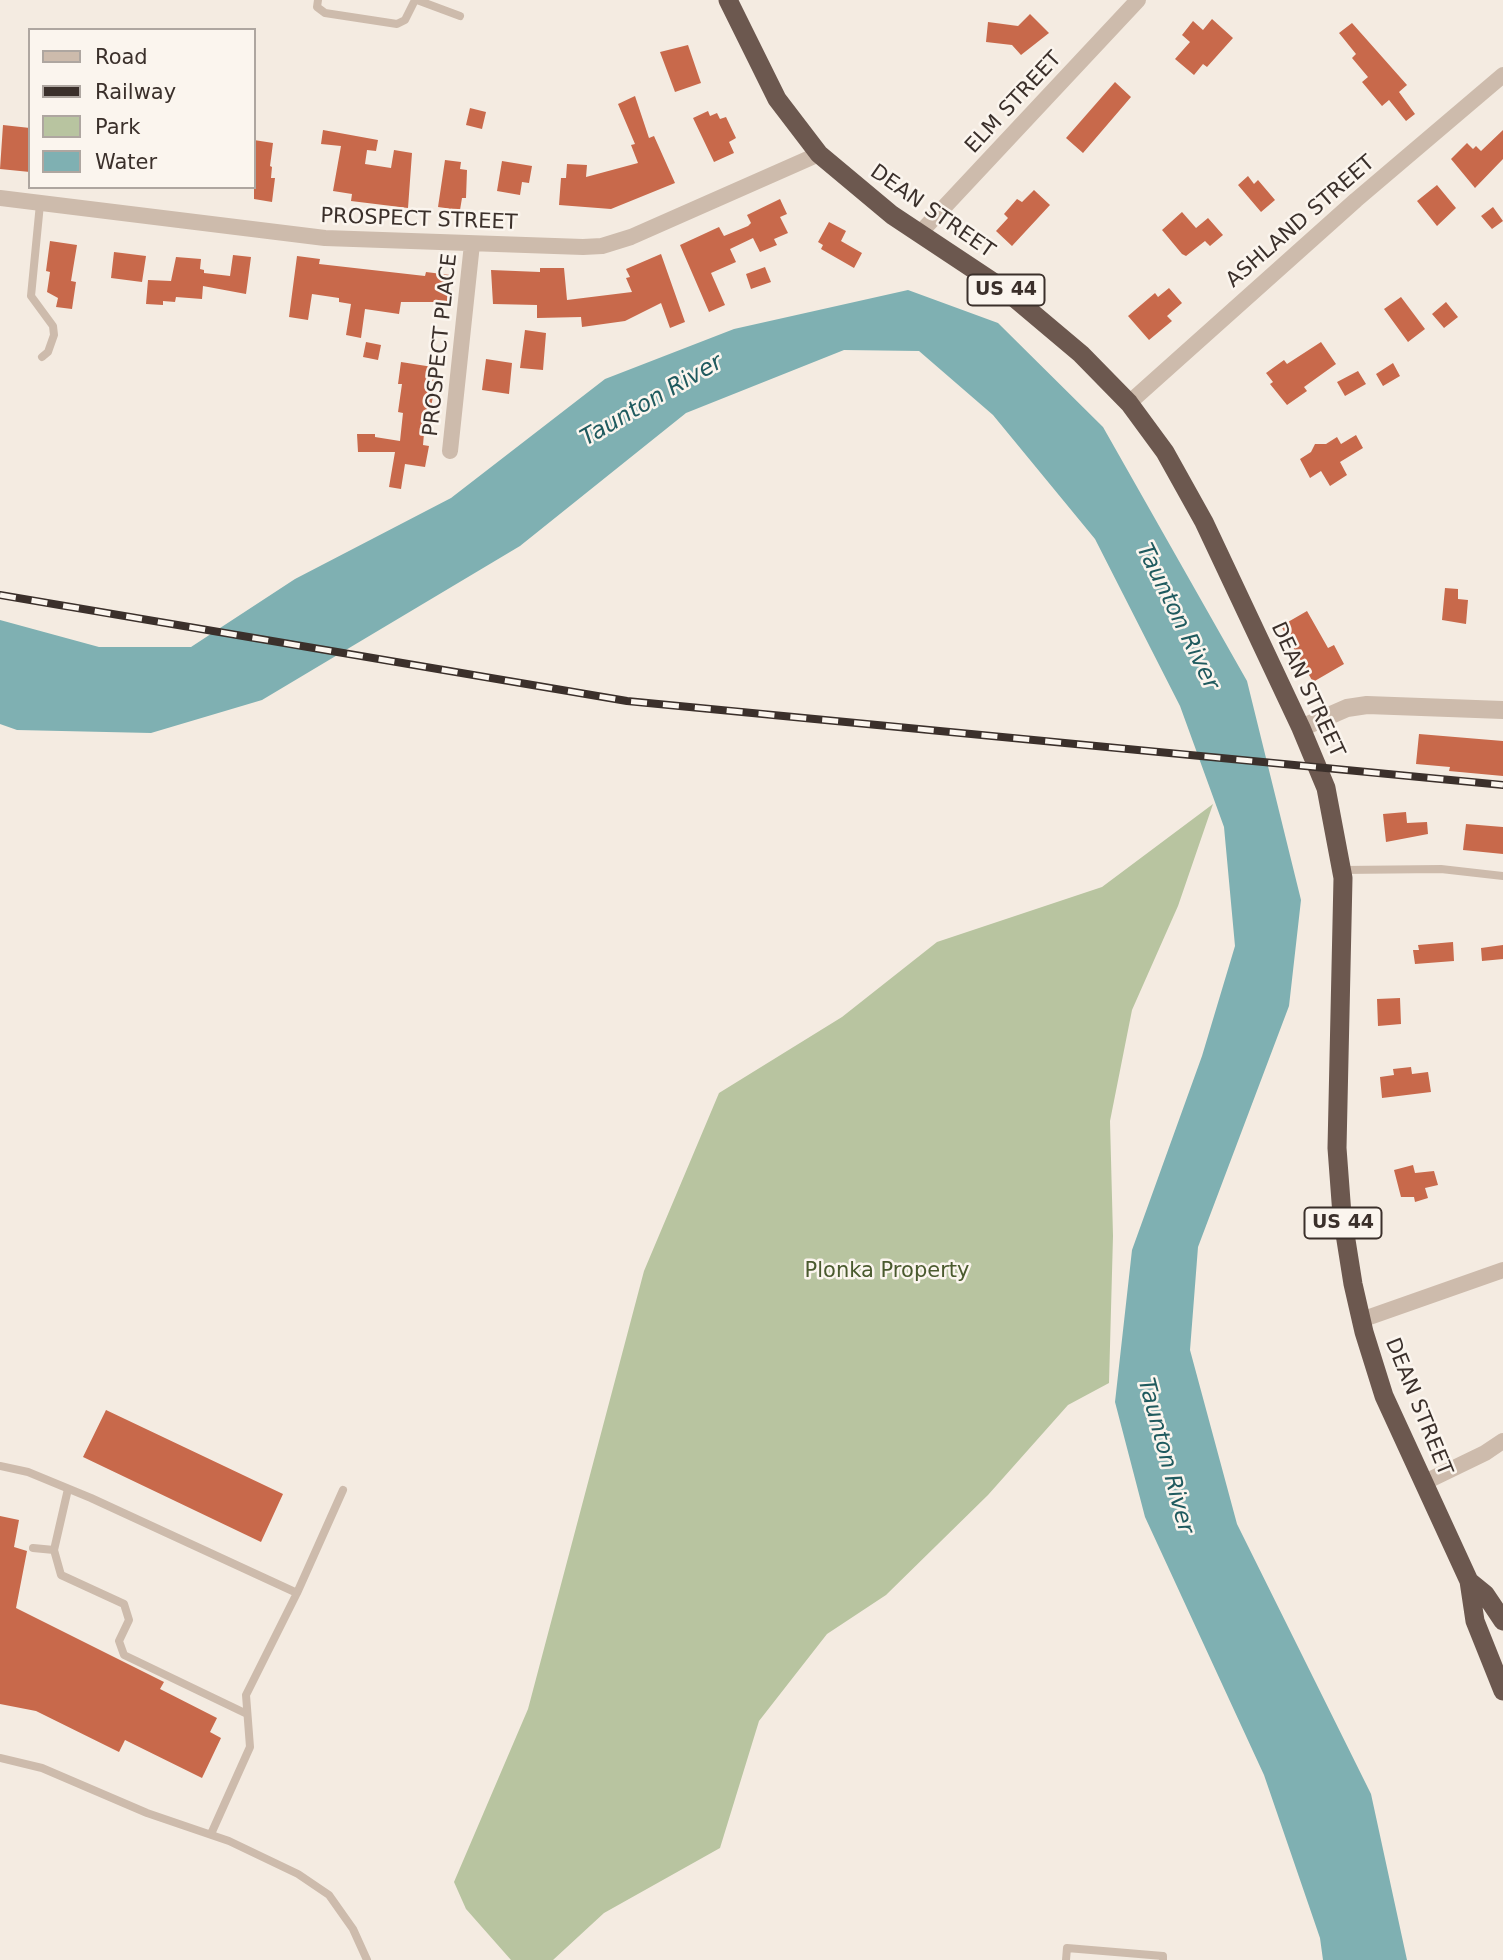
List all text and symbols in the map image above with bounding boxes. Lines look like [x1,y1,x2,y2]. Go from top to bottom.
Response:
legend [28,28,256,189]
text: Road [95,45,148,69]
street label: ELM STREET [960,47,1068,159]
text: Railway [95,80,176,104]
text: Park [95,115,140,139]
text: Water [95,150,157,174]
street label: ASHLAND STREET [1222,151,1380,293]
street label: DEAN STREET [865,160,999,264]
street label: PROSPECT STREET [320,204,518,236]
street label: PROSPECT PLACE [419,252,463,438]
road number: US 44 [968,274,1044,306]
water label: Taunton River [576,349,728,453]
water label: Taunton River [1130,539,1224,695]
street label: DEAN STREET [1265,618,1349,762]
road number: US 44 [1304,1208,1382,1238]
park label: Plonka Property [805,1259,969,1285]
street label: DEAN STREET [1379,1334,1457,1480]
water label: Taunton River [1131,1375,1199,1537]

